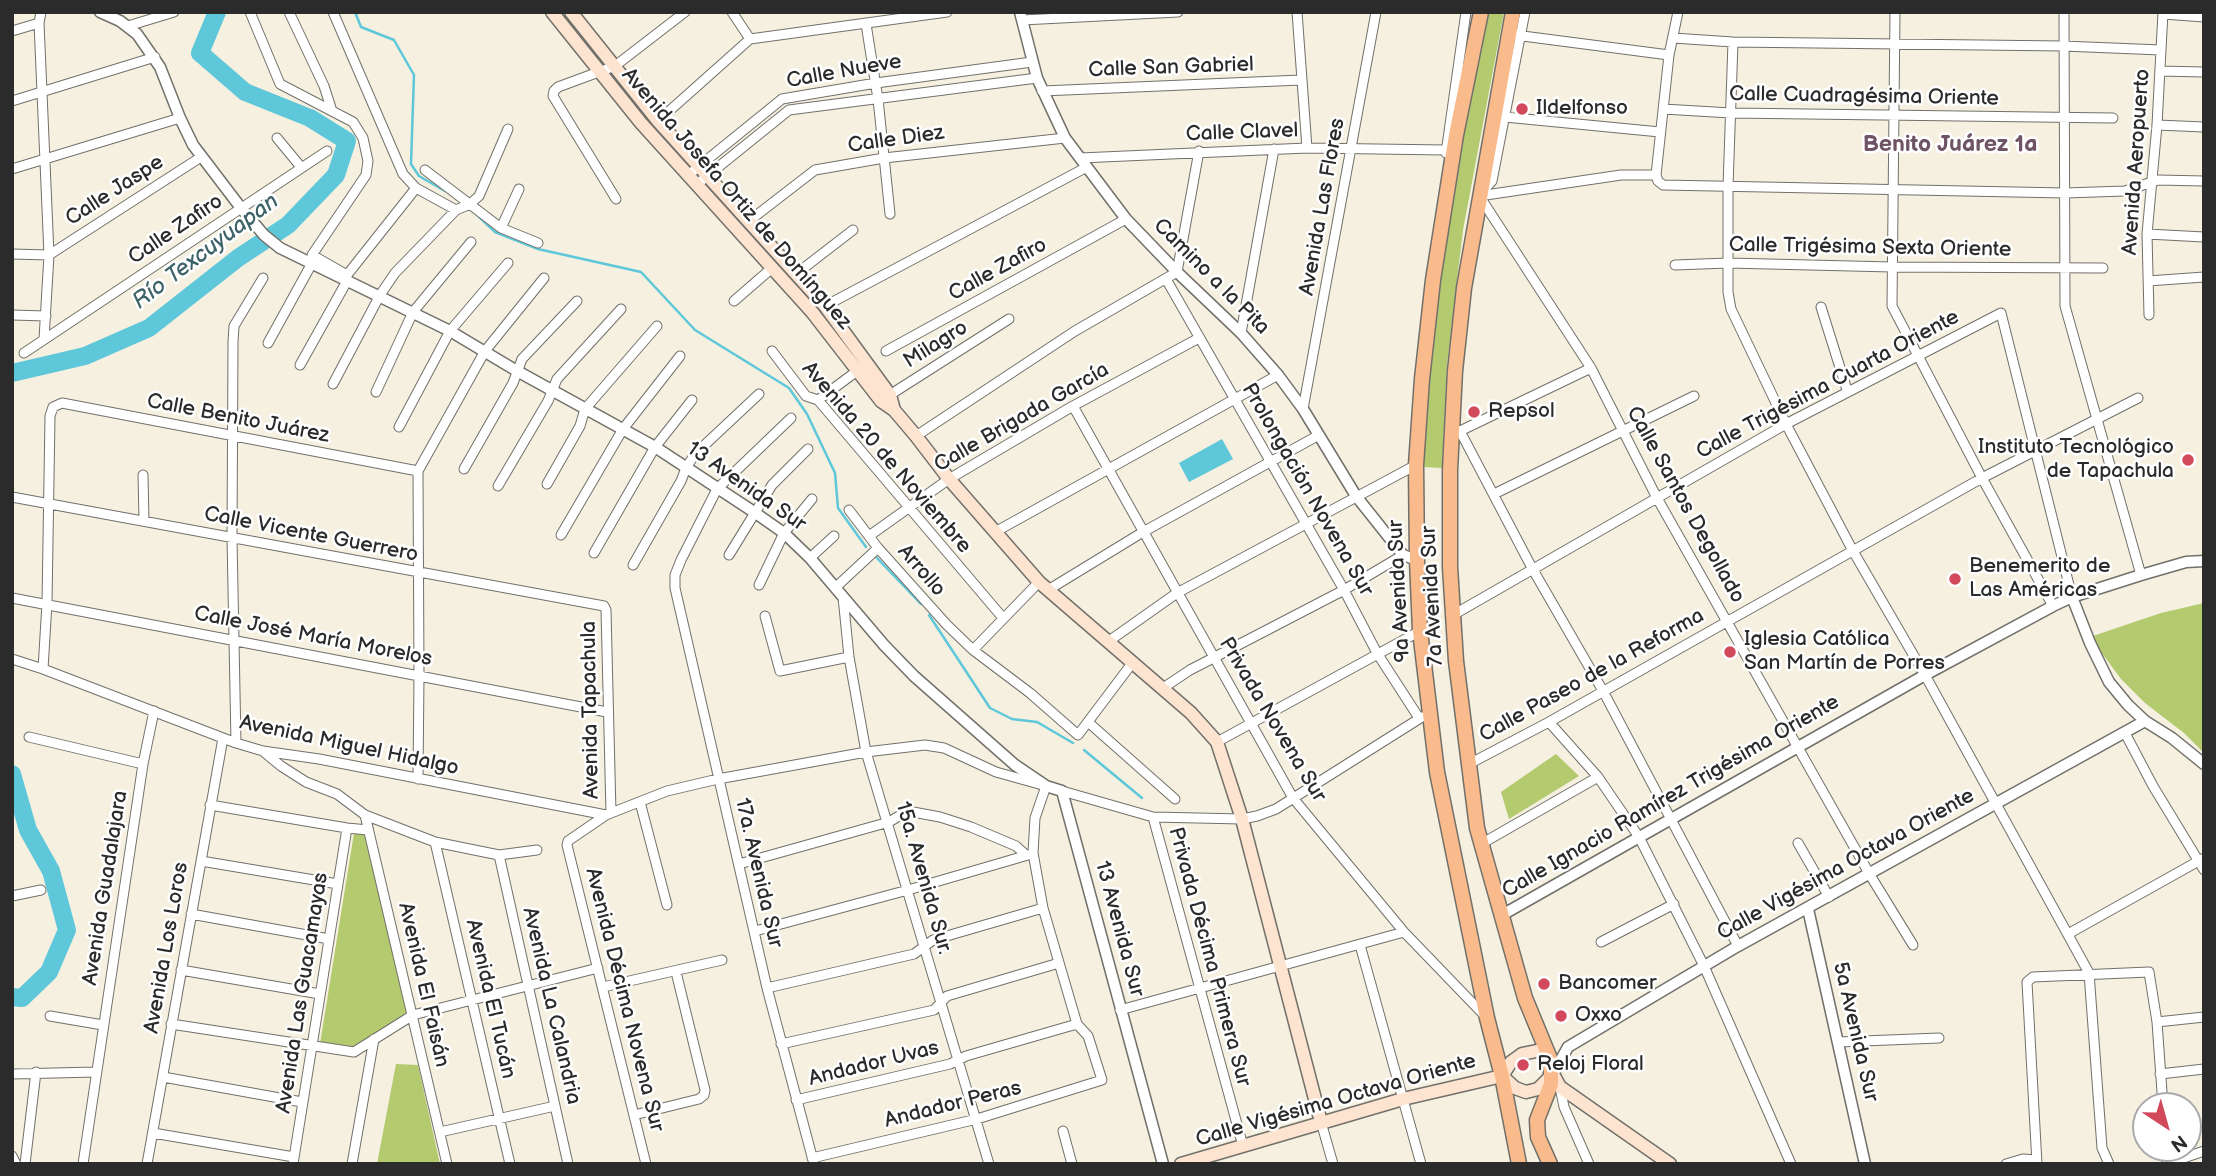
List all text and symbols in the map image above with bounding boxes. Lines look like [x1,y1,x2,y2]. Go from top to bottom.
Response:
street label: Calle Nueve [785,49,903,95]
street label: Calle San Gabriel [1088,53,1254,83]
street label: Avenida Josefa Ortiz de Domínguez [616,63,856,335]
street label: Avenida Aeropuerto [2118,68,2156,256]
street label: Calle Cuadragésima Oriente [1729,82,1999,112]
place label: Ildelfonso [1536,96,1628,122]
marker: Ildelfonso [1514,101,1530,117]
street label: Avenida Las Flores [1295,117,1351,297]
street label: Calle Clavel [1185,118,1299,148]
street label: Calle Diez [846,121,946,159]
district label: Benito Juárez 1a [1863,131,2037,159]
street label: Calle Jaspe [61,150,169,232]
water label: Río Texcuyuapan [127,188,285,316]
street label: Calle Zafiro [124,189,228,271]
street label: Camino a la Pita [1148,214,1274,340]
street label: Calle Zafiro [945,233,1051,307]
street label: Calle Trigésima Sexta Oriente [1729,233,2011,263]
street label: Calle Trigésima Cuarta Oriente [1692,305,1964,465]
street label: Milagro [899,316,973,374]
street label: Avenida 20 de Noviembre [796,357,976,559]
street label: Calle Brigada García [930,358,1114,478]
street label: Prolongación Novena Sur [1236,379,1378,601]
street label: Calle Benito Juárez [145,389,331,449]
place label: Repsol [1488,399,1555,425]
street label: Calle Santos Degollado [1620,402,1750,608]
marker: Repsol [1466,404,1482,420]
place label: Instituto Tecnológico de Tapachula [1978,435,2174,485]
street label: 13 Avenida Sur [682,437,810,537]
marker: Instituto Tecnológico de Tapachula [2180,452,2196,468]
street label: Calle Vicente Guerrero [202,502,420,568]
street label: 9a Avenida Sur [1384,519,1416,663]
street label: 7a Avenida Sur [1417,525,1449,667]
street label: Arrollo [892,540,950,602]
place label: Benemerito de Las Américas [1969,554,2110,604]
marker: Benemerito de Las Américas [1947,571,1963,587]
street label: Calle José María Morelos [192,602,434,672]
street label: Calle Paseo de la Reforma [1475,604,1709,748]
street label: Avenida Tapachula [577,621,605,799]
place label: Iglesia Católica San Martín de Porres [1744,627,1945,677]
street label: Privada Novena Sur [1213,633,1331,807]
marker: Iglesia Católica San Martín de Porres [1722,644,1738,660]
street label: Calle Ignacio Ramírez Trigésima Oriente [1498,690,1844,904]
street label: Avenida Miguel Hidalgo [237,710,461,782]
street label: Calle Vigésima Octava Oriente [1713,784,1979,946]
street label: Avenida Guadalajara [78,789,134,987]
street label: 17a. Avenida Sur [729,796,787,950]
street label: 15a. Avenida Sur. [889,799,957,957]
street label: Privada Décima Primera Sur [1162,825,1256,1089]
street label: 13 Avenida Sur [1089,858,1149,1000]
street label: Avenida Los Loros [140,861,194,1035]
street label: Avenida Décima Novena Sur [579,866,669,1134]
street label: Avenida Las Guacamayas [272,871,334,1115]
street label: Avenida El Faisán [392,900,454,1070]
street label: Avenida La Calandria [516,905,586,1107]
street label: Avenida El Tucán [459,917,521,1081]
street label: 5a Avenida Sur [1827,960,1883,1104]
place label: Bancomer [1558,971,1657,997]
marker: Bancomer [1536,976,1552,992]
place label: Oxxo [1575,1003,1622,1029]
marker: Oxxo [1553,1008,1569,1024]
street label: Andador Uvas [806,1036,942,1092]
street label: Calle Vigésima Octava Oriente [1193,1049,1479,1153]
place label: Reloj Floral [1537,1052,1644,1078]
marker: Reloj Floral [1515,1057,1531,1073]
street label: Andador Peras [882,1076,1024,1134]
north arrow [2132,1092,2202,1162]
text: N [2166,1129,2191,1156]

